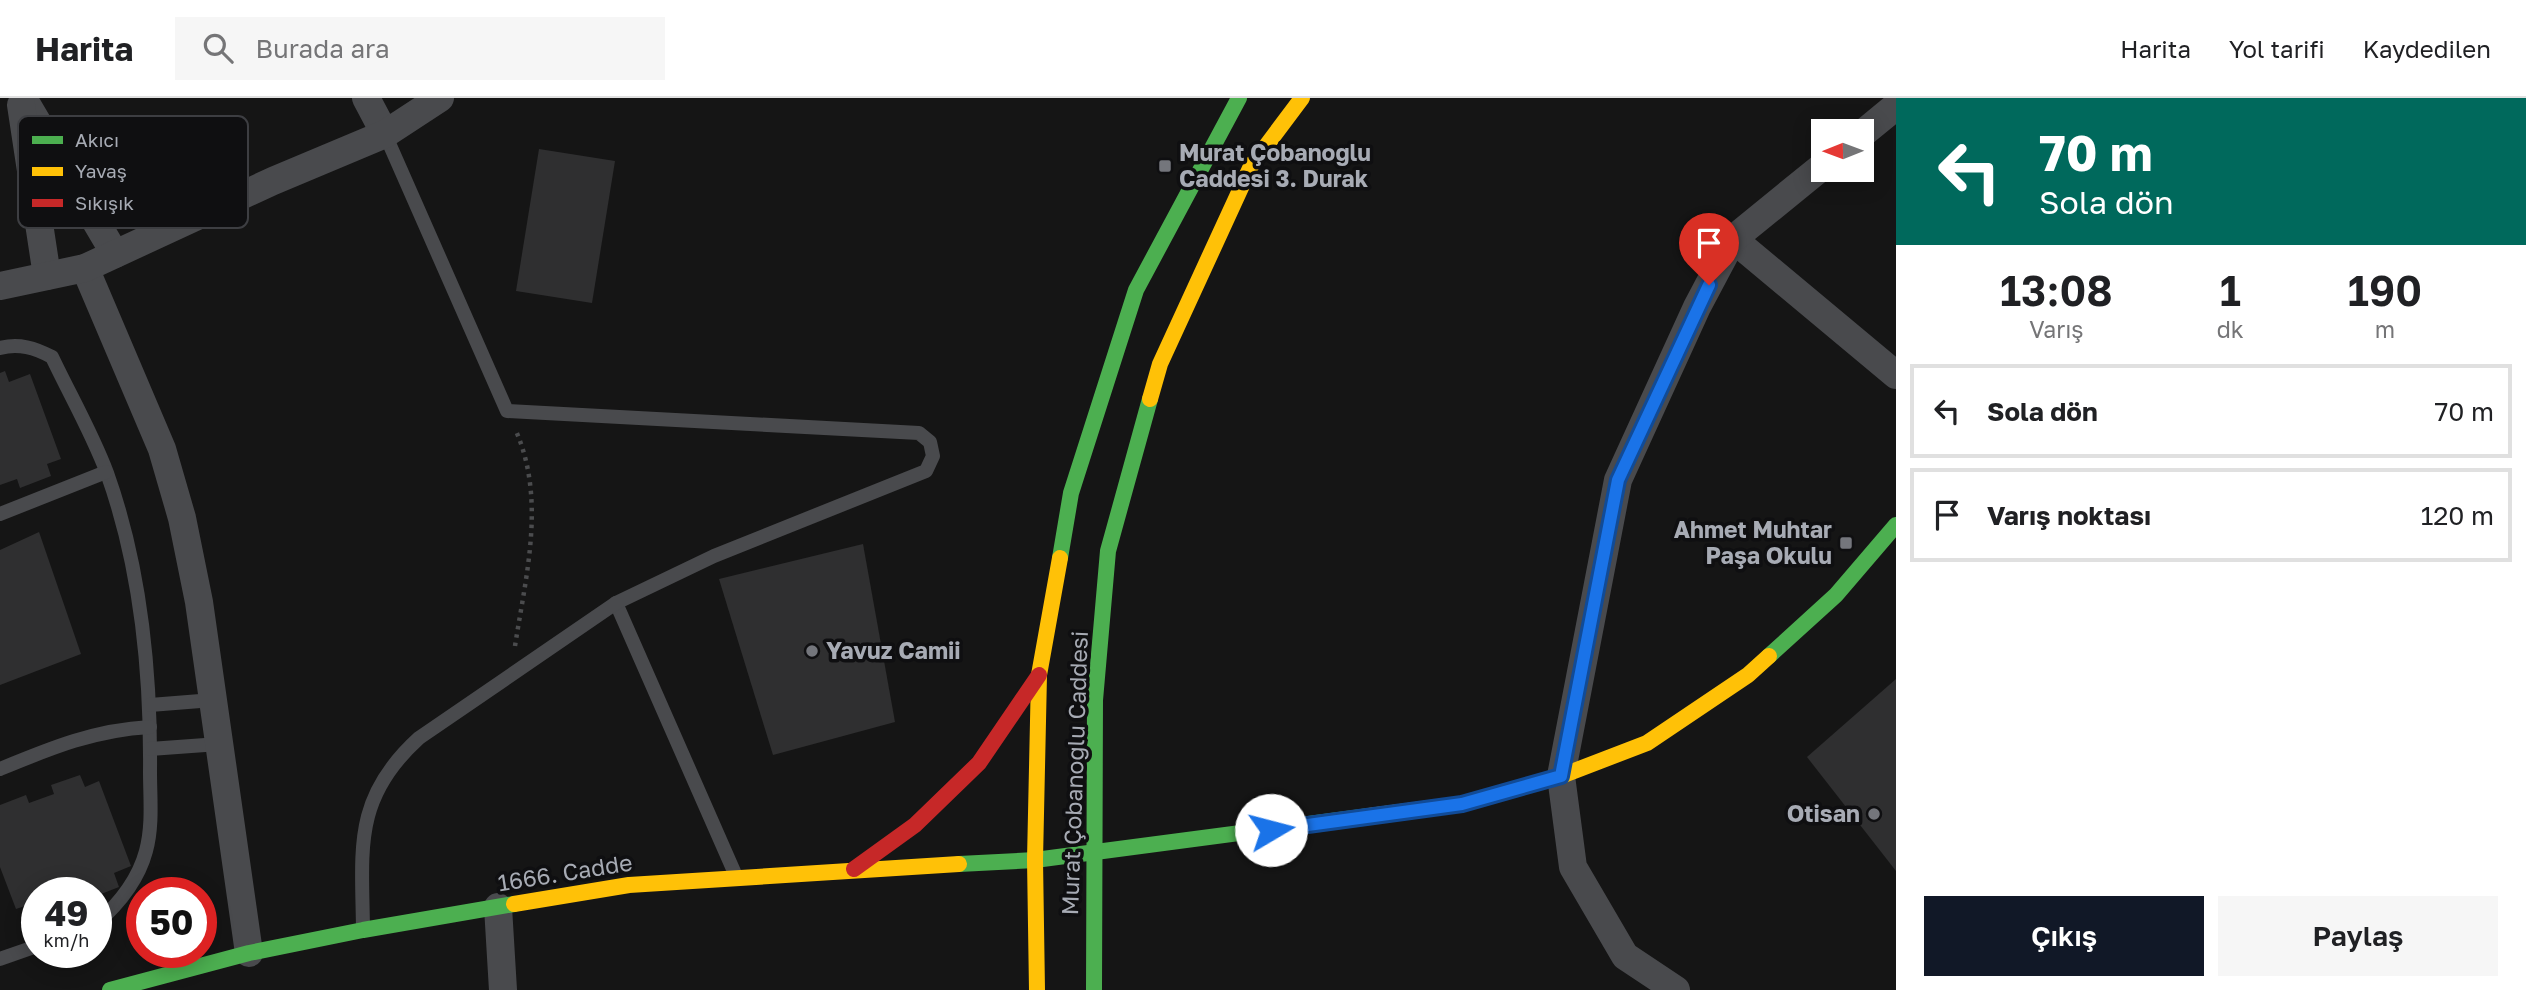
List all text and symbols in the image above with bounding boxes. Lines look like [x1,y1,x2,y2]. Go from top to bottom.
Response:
search box [175,17,665,80]
text: Harita [35,29,133,68]
icon: search [199,29,237,67]
text: Burada ara [255,33,390,64]
text: Harita [2120,34,2191,63]
text: Yol tarifi [2229,34,2325,63]
text: Kaydedilen [2363,34,2491,63]
legend [18,116,248,228]
north arrow [1811,119,1874,182]
map controls [1811,119,1874,182]
text: 70 m [2039,123,2153,182]
icon: left [1924,126,2015,217]
text: Akıcı [75,128,119,151]
place label: Murat Çobanoğlu Caddesi 3. Durak [1179,138,1371,192]
marker: Murat Çobanoğlu Caddesi 3. Durak [1157,158,1173,174]
text: Yavaş [75,159,127,182]
text: Sola dön [2039,183,2174,221]
text: Sıkışık [75,191,134,214]
pin [1679,213,1739,285]
icon: arrive [1690,224,1728,262]
text: 13:08 [2000,265,2113,315]
text: 1 [2220,265,2241,315]
text: 190 [2348,265,2422,315]
text: Varış [2029,315,2084,343]
text: dk [2217,315,2244,343]
text: m [2375,315,2395,343]
icon: left [1928,392,1966,430]
text: Sola dön [1987,396,2098,427]
text: 70 m [2435,396,2494,427]
icon: arrive [1928,496,1966,534]
text: Varış noktası [1987,500,2151,531]
text: 120 m [2421,500,2494,531]
place label: Ahmet Muhtar Paşa Okulu [1674,515,1832,569]
marker: Ahmet Muhtar Paşa Okulu [1838,535,1854,551]
street label: Murat Çobanoğlu Caddesi [1055,630,1093,916]
place label: Yavuz Camii [826,636,961,664]
marker: Yavuz Camii [804,643,820,659]
position arrow [1234,793,1308,867]
place label: Otisan [1787,799,1860,827]
marker: Otisan [1866,806,1882,822]
street label: 1666. Cadde [496,848,634,896]
speed limit sign: 50 [126,877,217,968]
text: 49 [44,892,89,934]
button: Çıkış [1924,896,2204,976]
button: Paylaş [2218,896,2498,976]
text: km/h [44,929,89,951]

